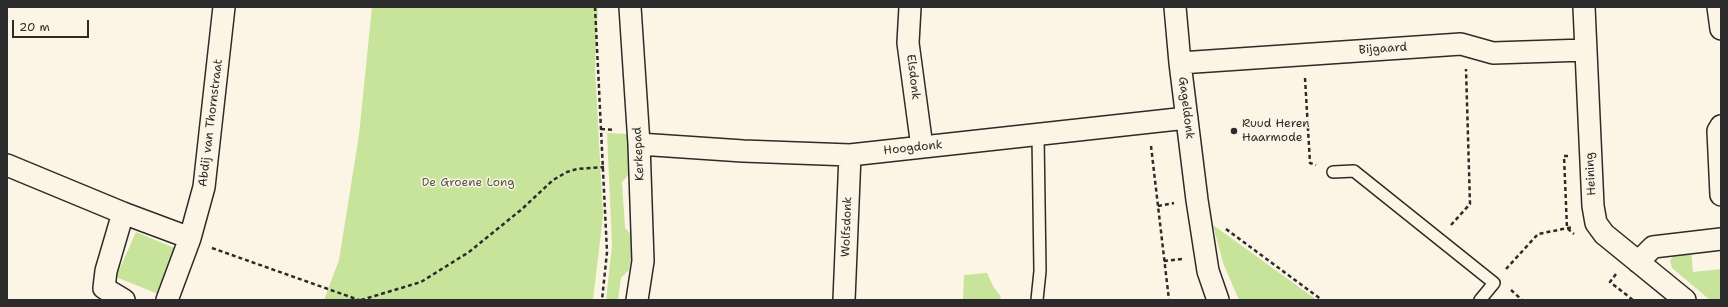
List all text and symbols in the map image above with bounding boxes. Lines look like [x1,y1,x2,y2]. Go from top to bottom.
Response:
scale bar [14,12,91,38]
text: 20 m [19,19,50,35]
street label: Bijgaard [1358,40,1408,58]
street label: Elsdonk [903,53,923,101]
street label: Abdij van Thornstraat [196,58,226,188]
street label: Gageldonk [1175,76,1197,140]
place label: Ruud Heren Haarmode [1242,117,1310,145]
marker: Ruud Heren Haarmode [1229,126,1239,136]
street label: Kerkepad [630,127,648,181]
street label: Hoogdonk [883,138,943,158]
street label: Heining [1583,152,1599,196]
park label: De Groene Long [421,176,515,190]
street label: Wolfsdonk [839,197,855,257]

